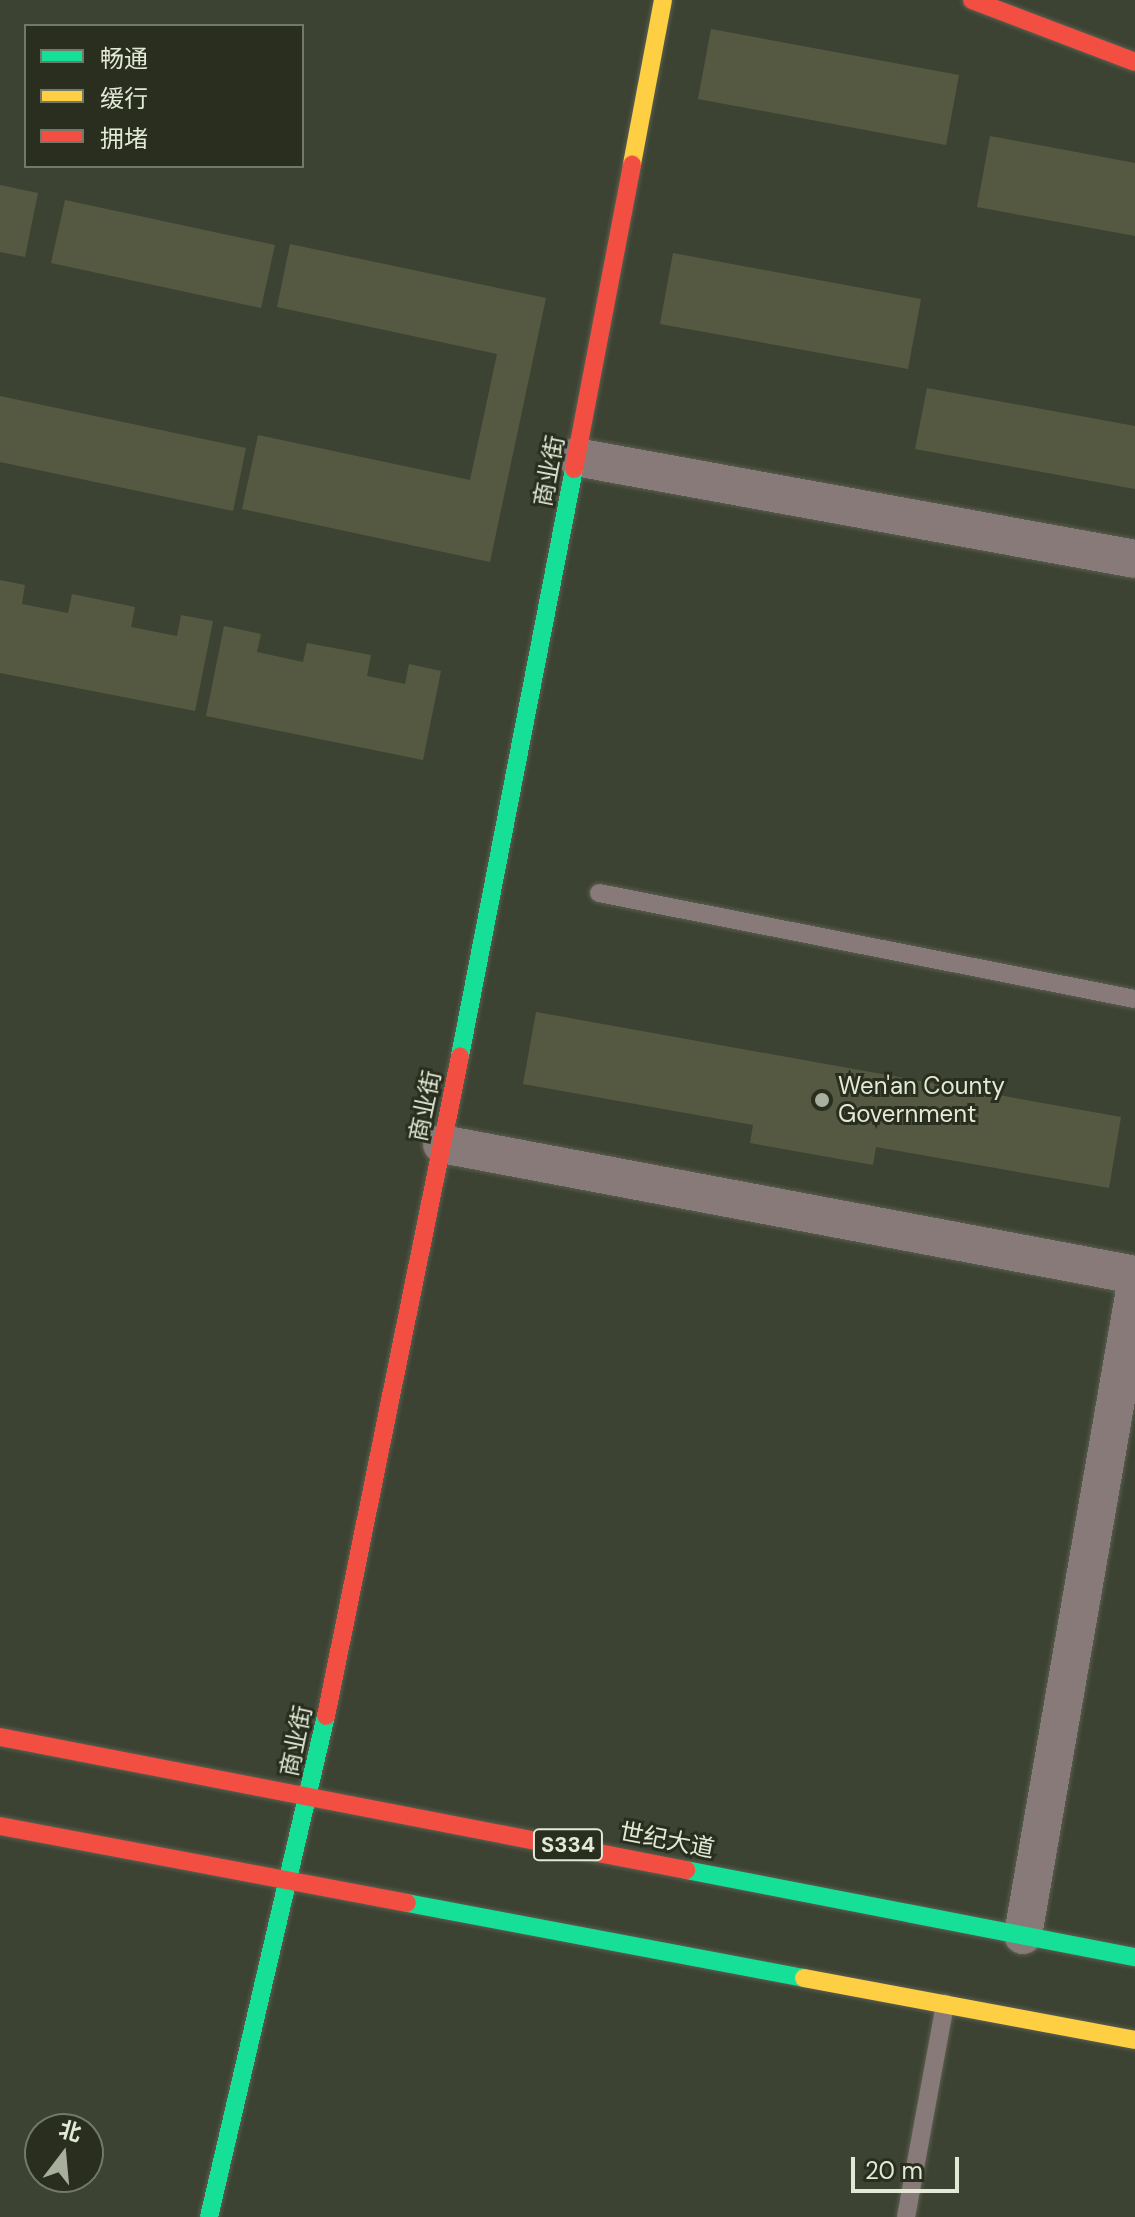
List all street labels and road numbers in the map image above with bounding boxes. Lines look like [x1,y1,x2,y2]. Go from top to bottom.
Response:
street label: 商业街 [528,433,570,509]
street label: 商业街 [403,1068,447,1144]
street label: 商业街 [274,1703,318,1779]
street label: 世纪大道 [617,1817,717,1863]
road number: S334 [532,1827,604,1863]

